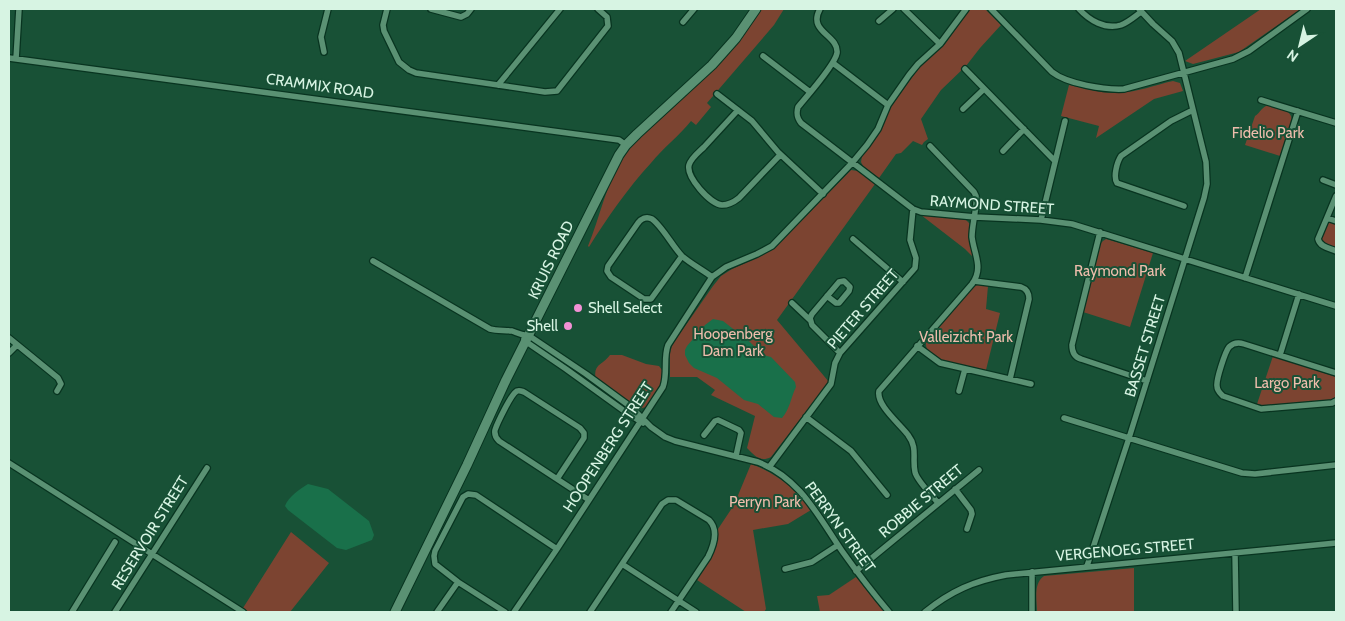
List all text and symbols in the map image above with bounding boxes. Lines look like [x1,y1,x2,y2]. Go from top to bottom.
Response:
north arrow [1275,20,1325,70]
text: N [1283,45,1302,66]
street label: CRAMMIX ROAD [265,70,375,102]
park label: Fidelio Park [1232,124,1304,142]
street label: RAYMOND STREET [929,192,1055,218]
street label: KRUIS ROAD [524,218,578,302]
park label: Raymond Park [1074,262,1166,280]
street label: PIETER STREET [823,265,903,353]
street label: BASSET STREET [1121,293,1169,399]
place label: Shell Select [588,299,662,317]
marker: Shell Select [572,302,584,314]
place label: Shell [526,317,558,335]
marker: Shell [562,320,574,332]
park label: Hoopenberg Dam Park [693,325,773,360]
park label: Valleizicht Park [919,328,1013,346]
park label: Largo Park [1254,374,1320,392]
street label: HOOPENBERG STREET [559,379,657,515]
street label: ROBBIE STREET [875,461,967,541]
street label: RESERVOIR STREET [108,473,192,593]
street label: PERRYN STREET [801,478,879,576]
park label: Perryn Park [729,493,801,511]
street label: VERGENOEG STREET [1055,535,1195,565]

